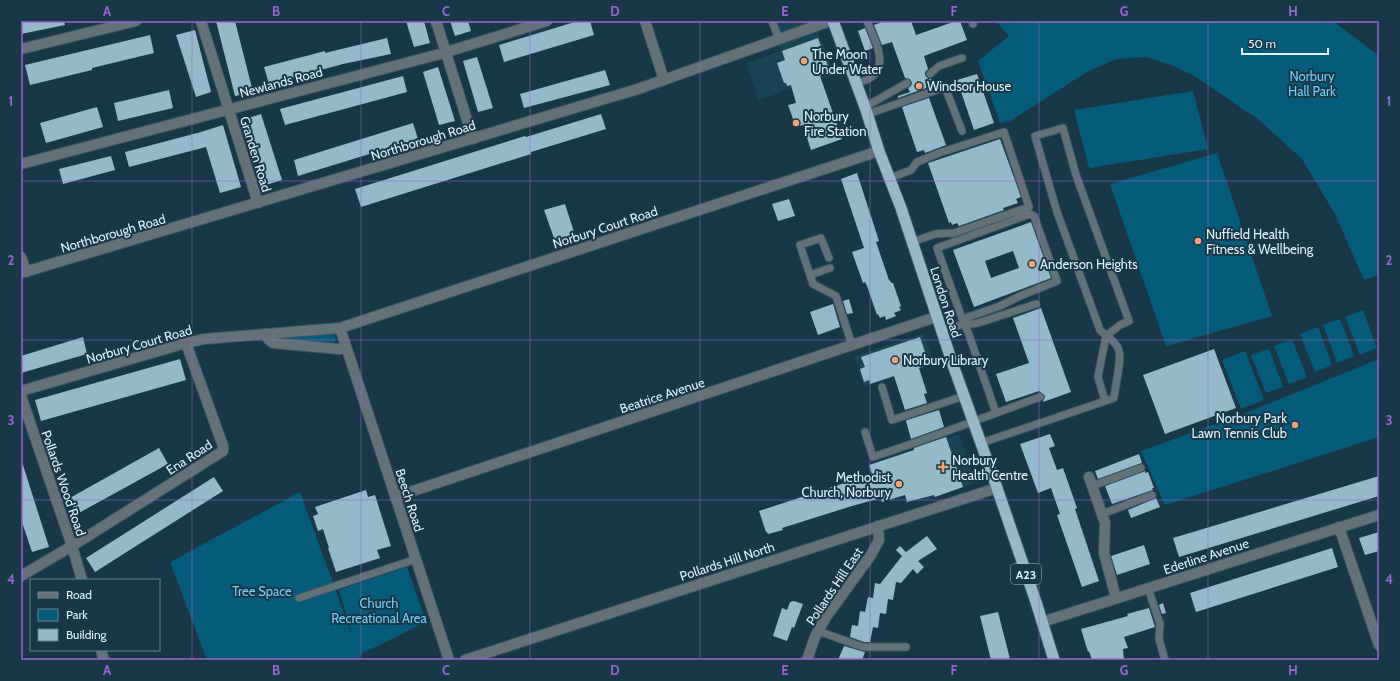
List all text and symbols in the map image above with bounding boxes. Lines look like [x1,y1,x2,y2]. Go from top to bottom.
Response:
text: A [103,3,112,19]
text: B [272,3,280,19]
text: C [442,3,450,19]
text: D [610,3,620,19]
text: E [781,3,789,19]
text: F [951,3,958,19]
text: G [1120,3,1129,19]
text: H [1288,3,1298,19]
scale bar [1242,30,1328,56]
text: 50 m [1248,36,1276,51]
place label: The Moon Under Water [812,46,883,77]
marker: The Moon Under Water [799,56,809,66]
street label: Newlands Road [238,63,324,101]
park label: Norbury Hall Park [1288,68,1336,99]
place label: Windsor House [927,78,1011,94]
marker: Windsor House [914,81,924,91]
text: 1 [9,93,13,109]
text: 1 [1387,93,1391,109]
place label: Norbury Fire Station [804,108,866,139]
street label: Granden Road [237,114,275,194]
street label: Northborough Road [369,116,477,164]
marker: Norbury Fire Station [791,118,801,128]
street label: Norbury Court Road [551,203,659,251]
street label: Northborough Road [59,210,167,256]
place label: Nuffield Health Fitness & Wellbeing [1206,226,1314,257]
marker: Nuffield Health Fitness & Wellbeing [1193,236,1203,246]
text: 2 [8,252,15,268]
text: 2 [1386,252,1393,268]
place label: Anderson Heights [1040,256,1138,272]
marker: Anderson Heights [1027,259,1037,269]
street label: London Road [927,265,965,339]
street label: Norbury Court Road [84,321,194,367]
place label: Norbury Library [903,352,989,368]
marker: Norbury Library [890,355,900,365]
street label: Beatrice Avenue [617,374,707,416]
place label: Norbury Park Lawn Tennis Club [1192,410,1287,441]
text: 3 [7,412,15,428]
text: 3 [1385,412,1393,428]
marker: Norbury Park Lawn Tennis Club [1290,420,1300,430]
street label: Pollards Wood Road [38,428,90,538]
street label: Ena Road [163,436,215,478]
place label: Norbury Health Centre [952,452,1028,483]
marker: Norbury Health Centre [937,461,949,473]
street label: Beech Road [392,467,428,533]
place label: Methodist Church, Norbury [802,469,892,500]
marker: Methodist Church, Norbury [894,479,904,489]
street label: Ederline Avenue [1161,535,1251,577]
street label: Pollards Hill North [678,538,776,584]
street label: Pollards Hill East [802,544,866,628]
road number: A23 [1011,564,1041,584]
text: 4 [7,571,15,587]
text: 4 [1385,571,1393,587]
legend [30,579,160,651]
park label: Tree Space [232,583,292,599]
text: Road [66,587,92,602]
park label: Church Recreational Area [331,595,427,626]
text: Park [66,607,88,622]
text: Building [66,627,108,642]
text: A [103,662,112,678]
text: B [272,662,280,678]
text: C [442,662,450,678]
text: D [610,662,620,678]
text: E [781,662,789,678]
text: F [951,662,958,678]
text: G [1120,662,1129,678]
text: H [1288,662,1298,678]

